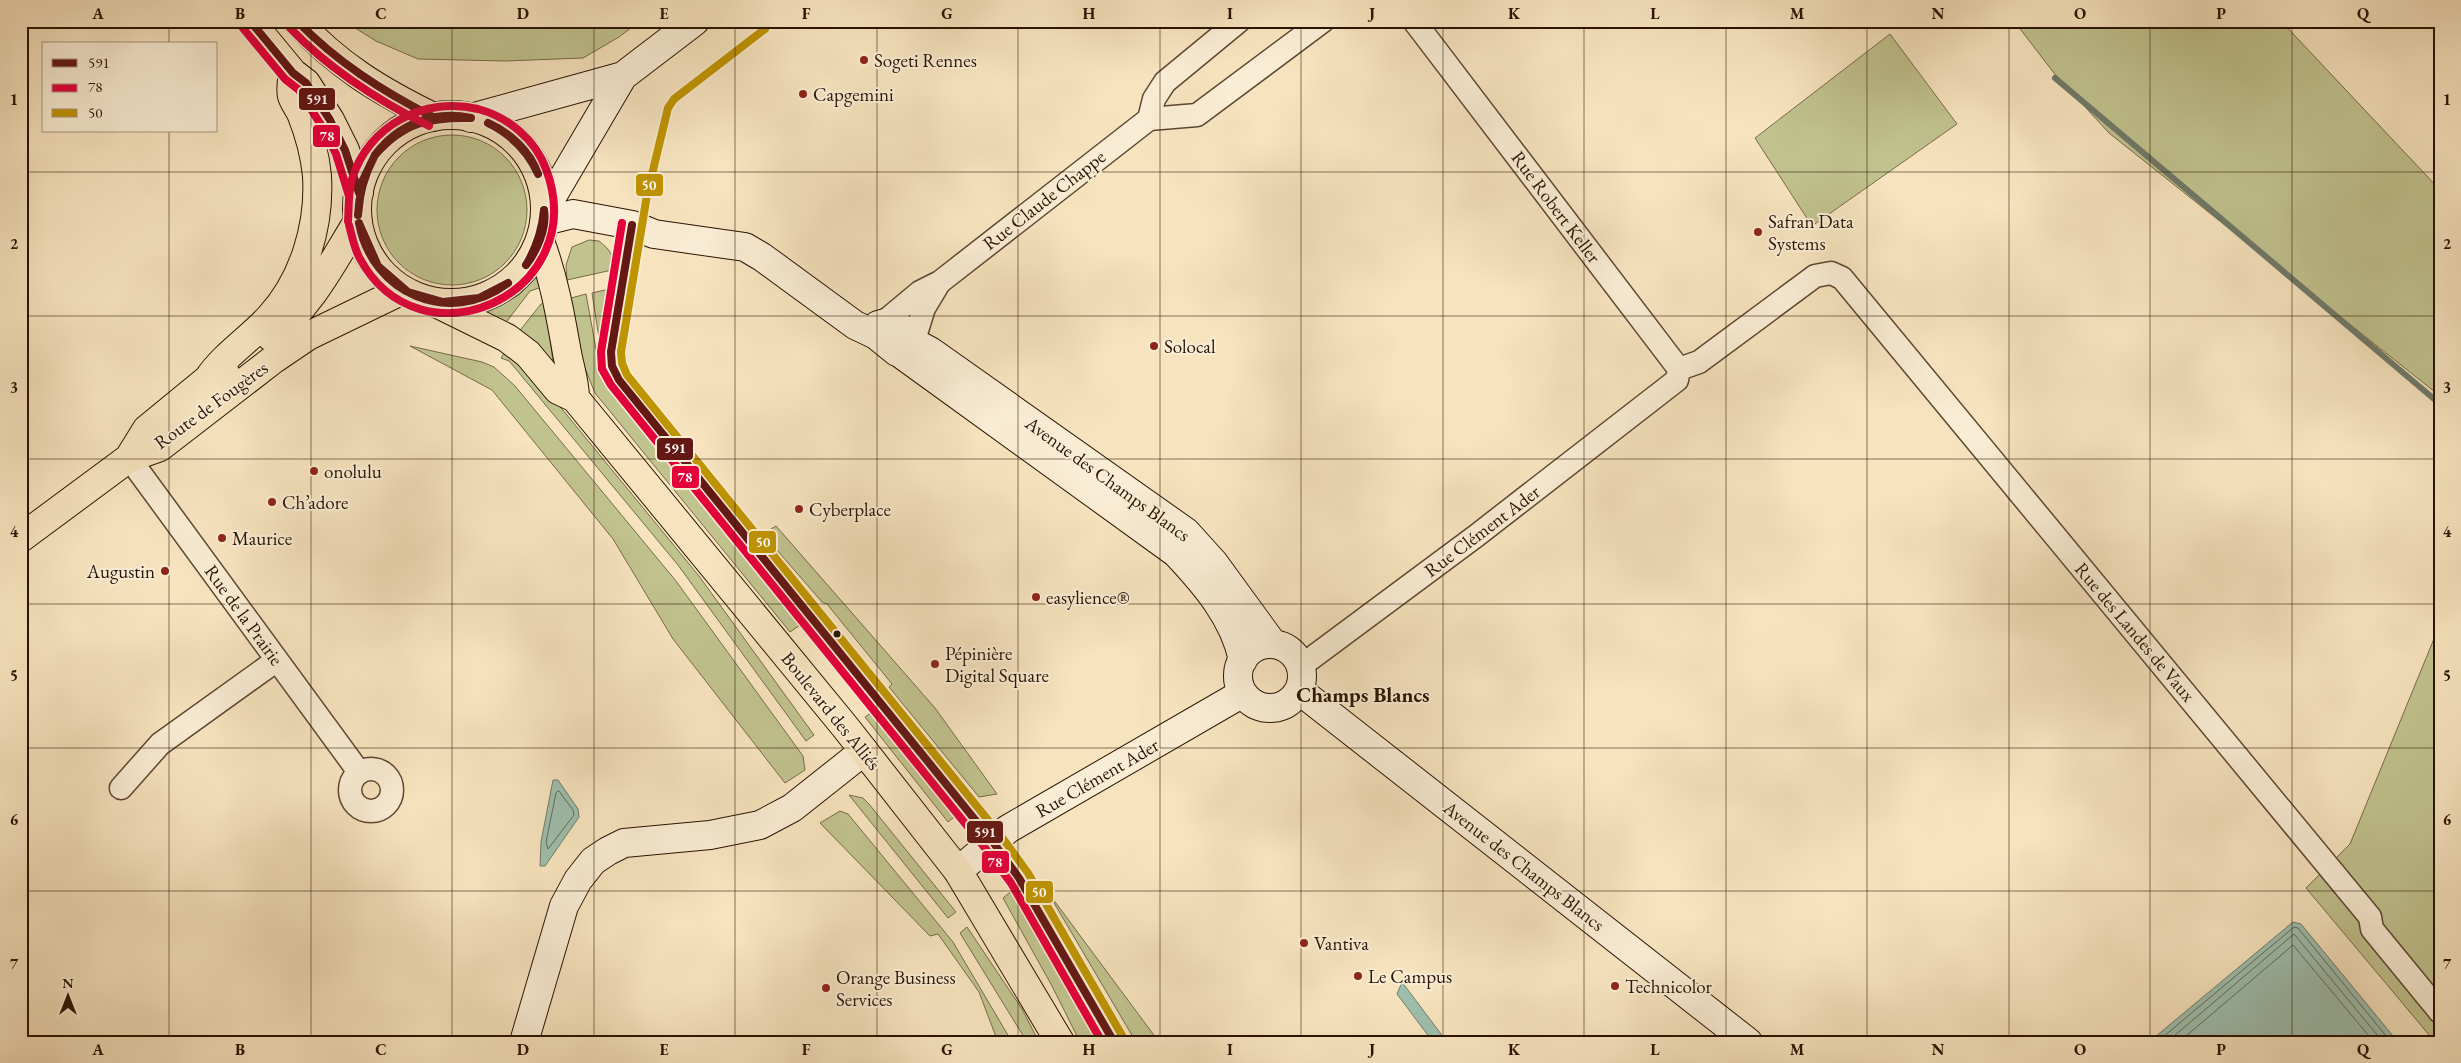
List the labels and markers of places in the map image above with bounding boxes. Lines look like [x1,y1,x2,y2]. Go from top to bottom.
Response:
place label: Sogeti Rennes [874,48,977,73]
marker: Sogeti Rennes [858,54,870,66]
place label: Capgemini [813,82,894,107]
marker: Capgemini [797,88,809,100]
place label: Safran Data Systems [1768,209,1854,256]
marker: Safran Data Systems [1752,226,1764,238]
place label: Solocal [1164,334,1216,359]
marker: Solocal [1148,340,1160,352]
place label: onolulu [324,459,382,484]
marker: onolulu [308,465,320,477]
place label: Ch’adore [282,490,349,515]
marker: Ch’adore [266,496,278,508]
place label: Cyberplace [809,497,891,522]
marker: Cyberplace [793,503,805,515]
place label: Maurice [232,526,292,551]
marker: Maurice [216,532,228,544]
place label: Augustin [86,559,155,584]
marker: Augustin [159,565,171,577]
place label: easylience® [1046,585,1130,610]
marker: easylience® [1030,591,1042,603]
unlabelled marker [832,629,842,639]
place label: Pépinière Digital Square [945,641,1049,688]
marker: Pépinière Digital Square [929,658,941,670]
place label: Vantiva [1314,931,1369,956]
marker: Vantiva [1298,937,1310,949]
place label: Le Campus [1368,964,1452,989]
place label: Orange Business Services [836,965,956,1012]
marker: Le Campus [1352,970,1364,982]
place label: Technicolor [1625,974,1713,999]
marker: Technicolor [1609,980,1621,992]
marker: Orange Business Services [820,982,832,994]

